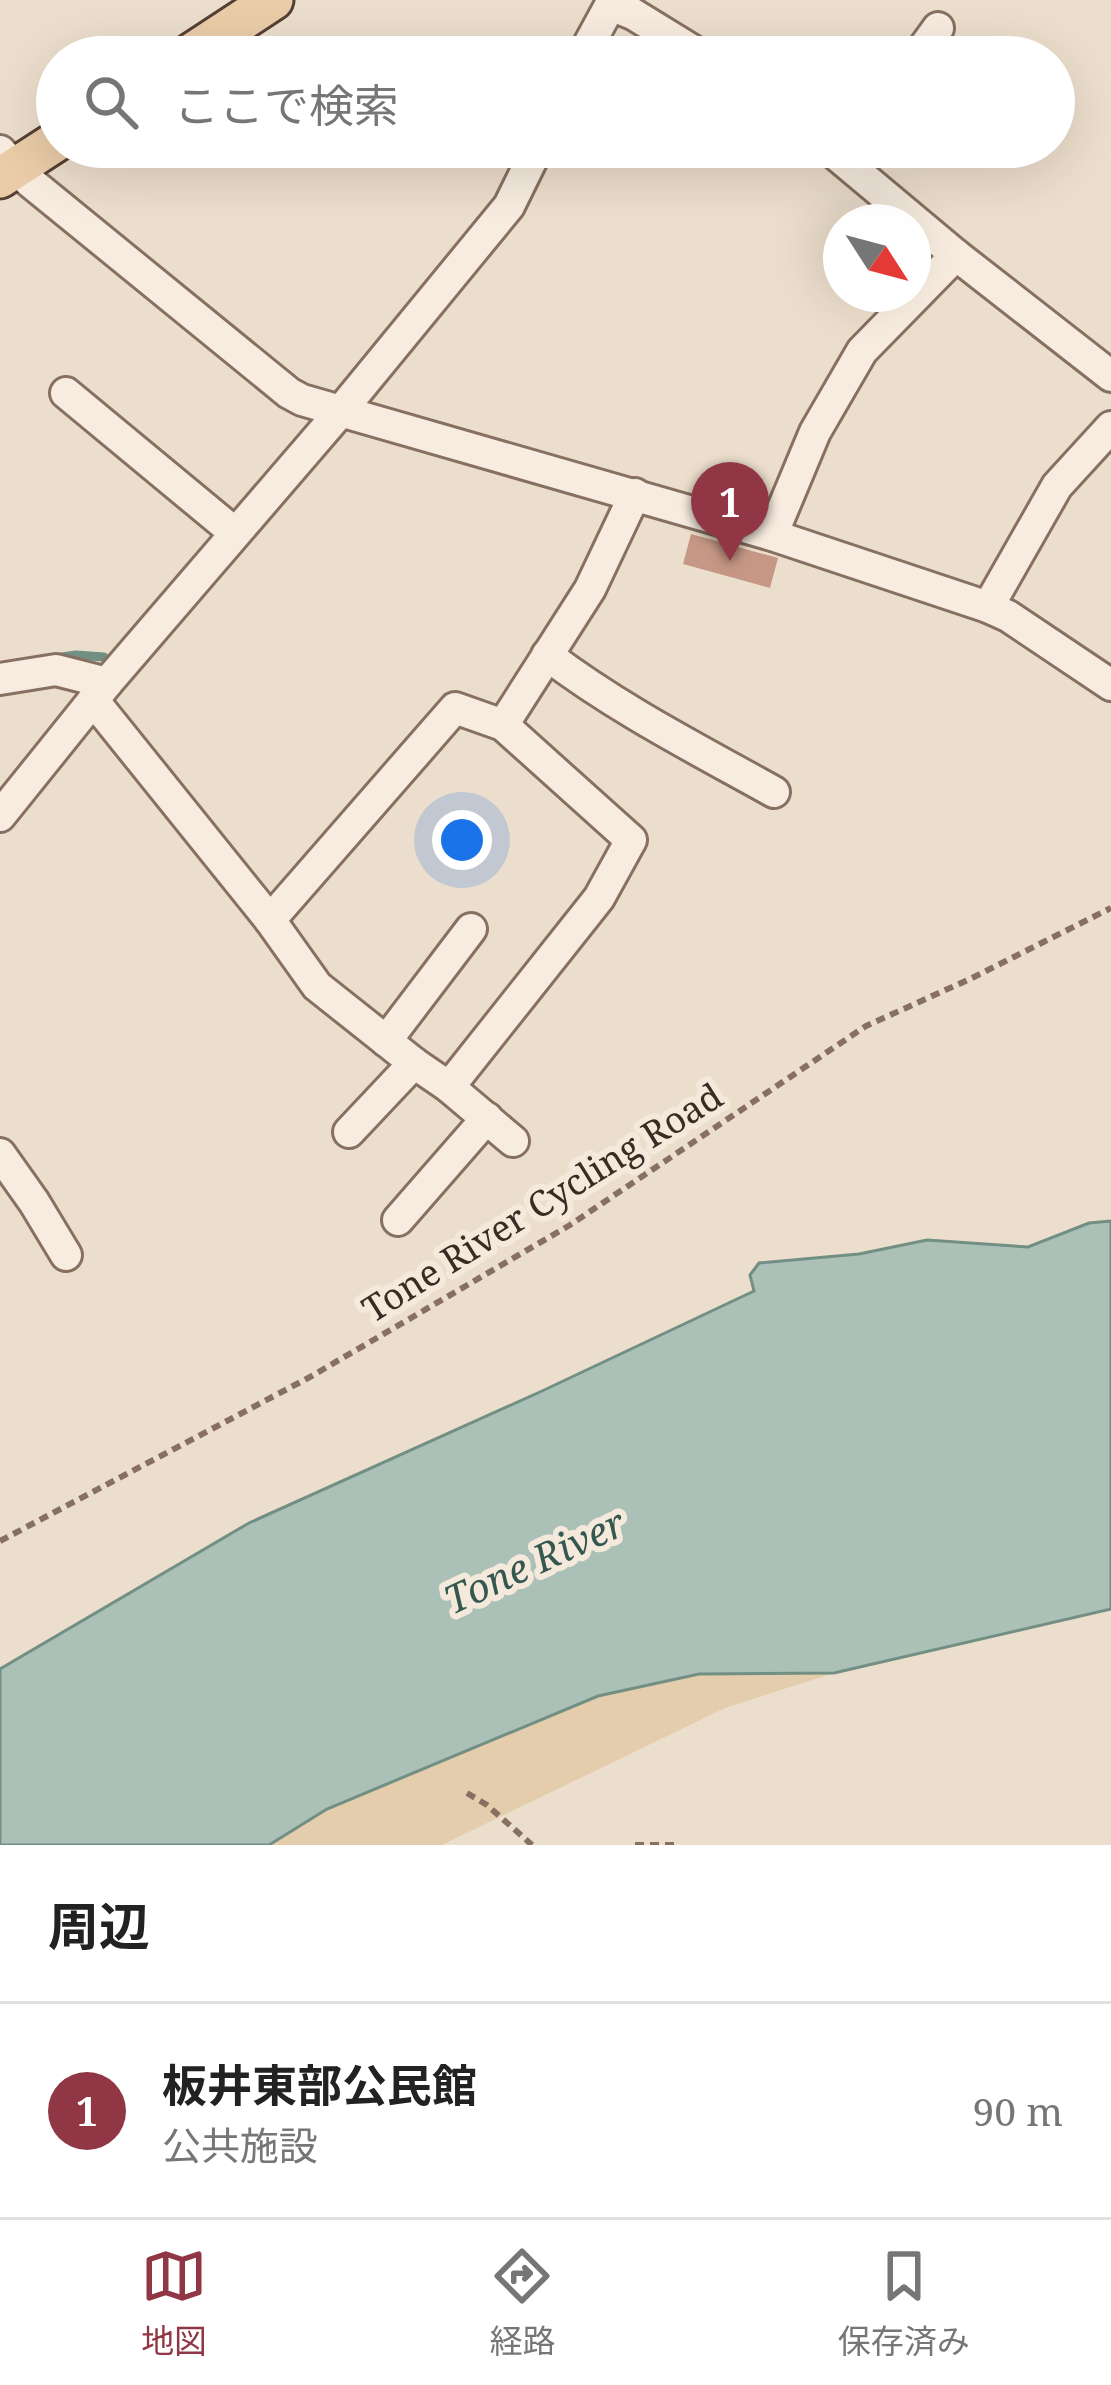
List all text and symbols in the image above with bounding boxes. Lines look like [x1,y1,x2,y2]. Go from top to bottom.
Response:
search box [36,36,1075,168]
icon: search [78,69,144,135]
text: ここで検索 [174,74,399,135]
north arrow [823,204,931,312]
pin: 1 [691,462,769,561]
your location [432,810,492,870]
street label: Tone River Cycling Road [353,1071,731,1333]
water label: Tone River [435,1495,634,1625]
text: 周辺 [48,1890,150,1960]
text: 板井東部公民館 [162,2054,477,2115]
text: 1 [76,2084,98,2137]
text: 90 m [972,2084,1063,2137]
text: 公共施設 [162,2118,318,2171]
tab: 地図 [141,2243,207,2363]
tab: 経路 [489,2243,555,2363]
tab: 保存済み [838,2243,970,2363]

